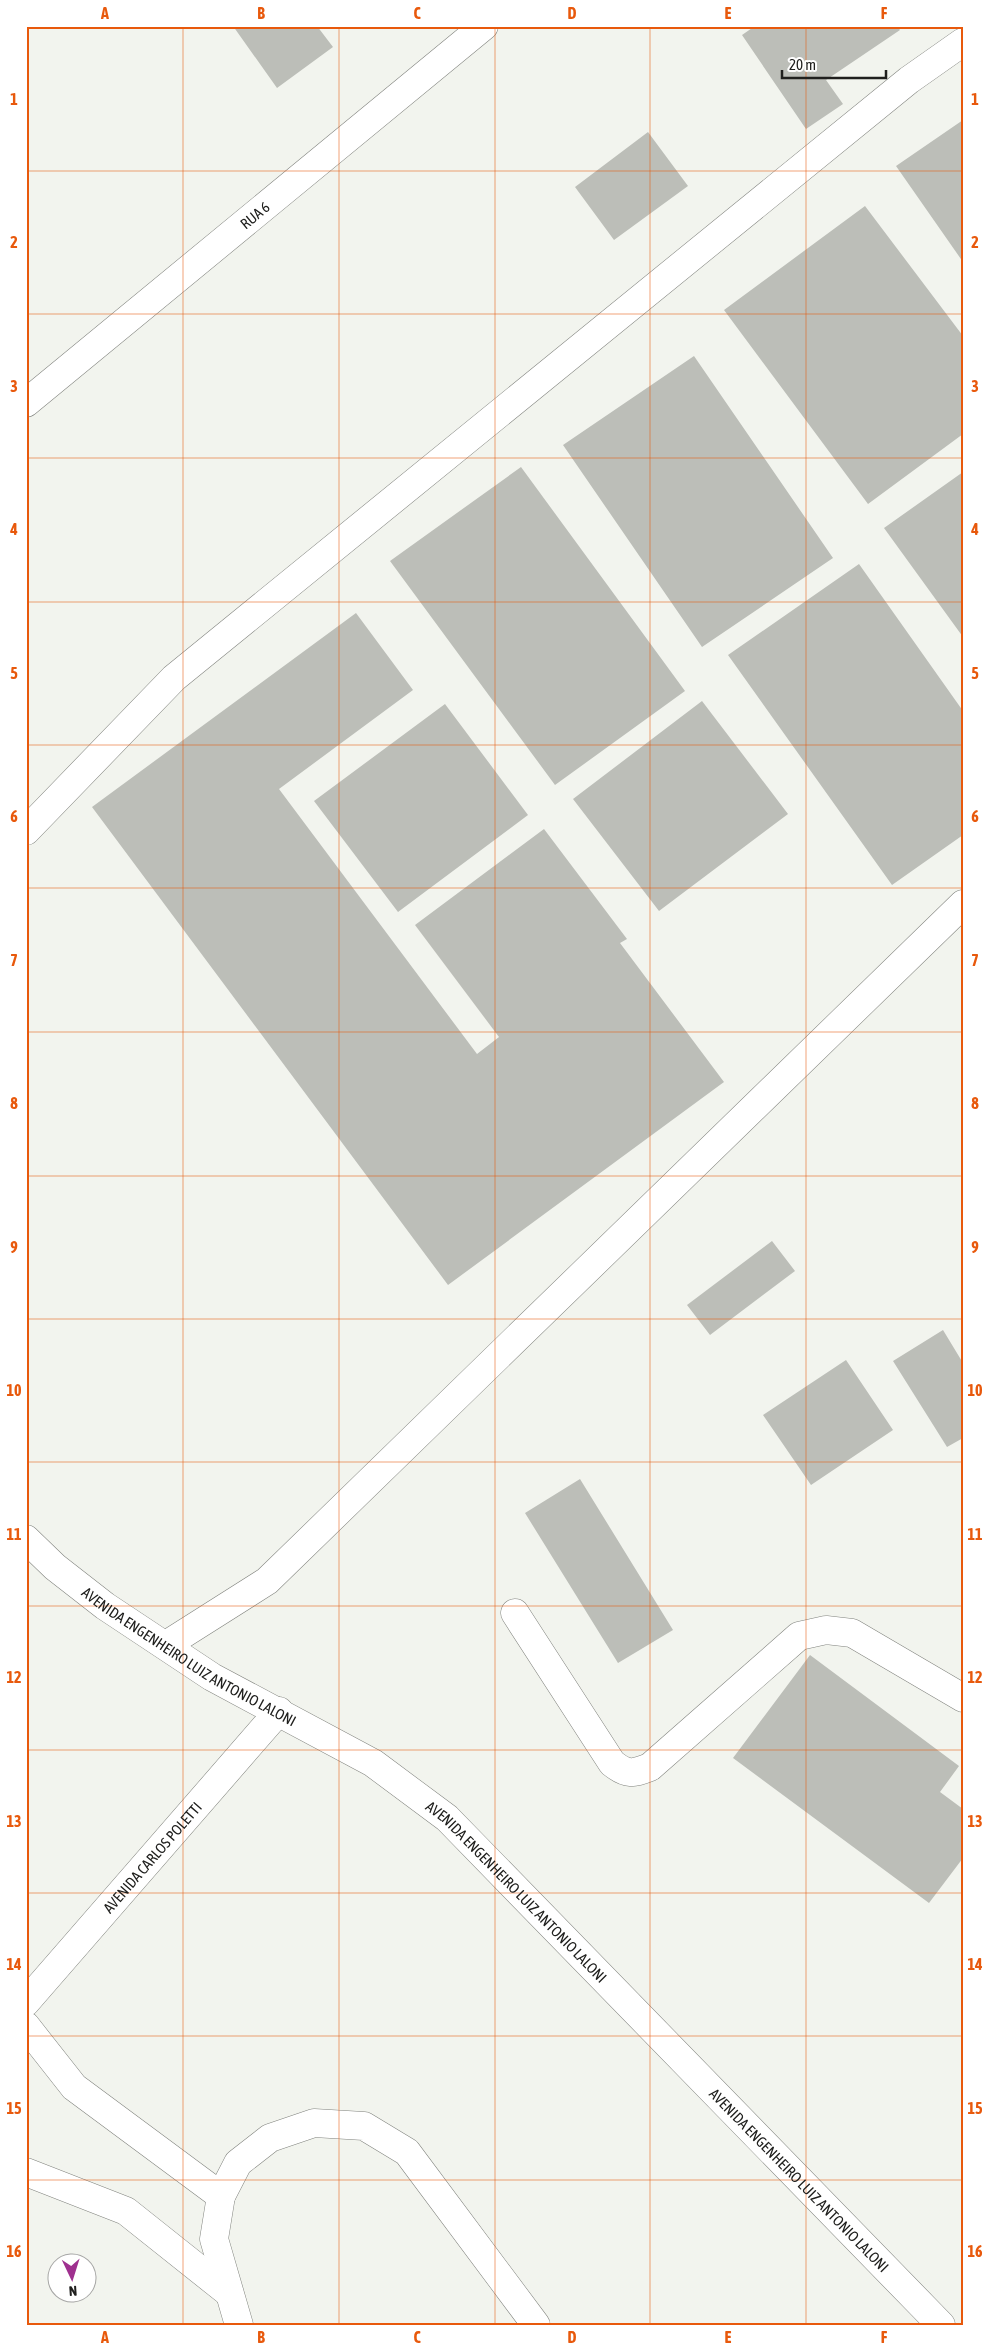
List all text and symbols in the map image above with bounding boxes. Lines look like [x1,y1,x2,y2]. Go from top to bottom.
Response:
text: A [100,4,109,22]
text: B [257,4,265,22]
text: C [413,4,421,22]
text: D [568,4,577,22]
text: E [725,4,732,22]
text: F [881,4,888,22]
scale bar [782,48,885,80]
text: 20 m [789,56,816,73]
text: 1 [10,90,18,108]
text: 1 [971,90,979,108]
street label: RUA 6 [236,198,273,232]
text: 2 [10,233,18,251]
text: 2 [971,233,979,251]
text: 3 [10,377,18,395]
text: 3 [971,377,979,395]
text: 4 [9,520,18,538]
text: 4 [970,520,979,538]
text: 5 [10,664,18,682]
text: 5 [971,664,979,682]
text: 6 [10,807,18,825]
text: 6 [971,807,979,825]
text: 7 [10,951,18,969]
text: 7 [971,951,979,969]
text: 8 [10,1094,18,1112]
text: 8 [971,1094,979,1112]
text: 9 [10,1238,18,1256]
text: 9 [971,1238,979,1256]
text: 10 [6,1381,22,1399]
text: 10 [967,1381,983,1399]
text: 11 [6,1525,22,1543]
text: 11 [967,1525,983,1543]
street label: AVENIDA ENGENHEIRO LUIZ ANTONIO LALONI [79,1583,299,1729]
text: 12 [6,1668,22,1686]
text: 12 [967,1668,983,1686]
street label: AVENIDA ENGENHEIRO LUIZ ANTONIO LALONI [423,1797,611,1986]
street label: AVENIDA CARLOS POLETTI [99,1798,205,1916]
text: 13 [6,1812,22,1830]
text: 13 [967,1812,983,1830]
text: 14 [6,1955,22,1973]
text: 14 [967,1955,983,1973]
street label: AVENIDA ENGENHEIRO LUIZ ANTONIO LALONI [706,2085,893,2275]
text: 15 [6,2099,22,2117]
text: 15 [967,2099,983,2117]
text: 16 [6,2242,22,2260]
text: 16 [967,2242,983,2260]
north arrow [48,2254,98,2304]
text: N [68,2283,78,2299]
text: A [100,2328,109,2346]
text: B [257,2328,265,2346]
text: C [413,2328,421,2346]
text: D [568,2328,577,2346]
text: E [725,2328,732,2346]
text: F [881,2328,888,2346]

